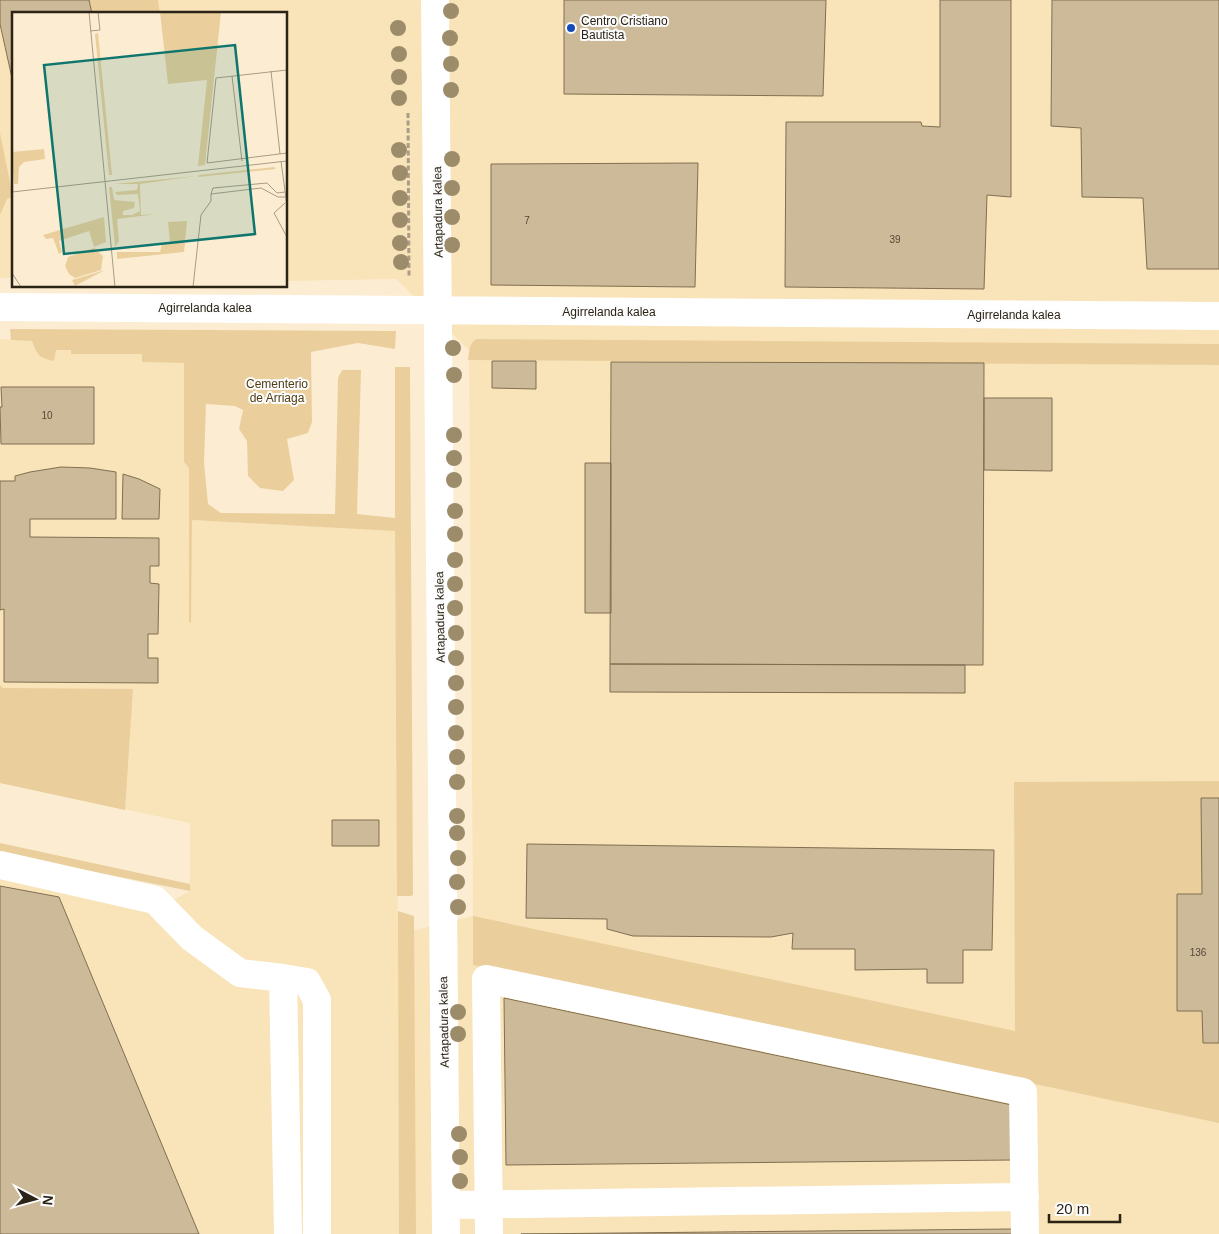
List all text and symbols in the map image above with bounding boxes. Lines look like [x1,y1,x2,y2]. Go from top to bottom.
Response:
inset map [12,12,288,288]
place label: Centro Cristiano Bautista [581,14,668,42]
marker: Centro Cristiano Bautista [565,22,577,34]
street label: Artapadura kalea [430,166,446,258]
house number: 7 [524,215,530,226]
house number: 39 [889,234,901,245]
street label: Agirrelanda kalea [158,301,252,315]
street label: Agirrelanda kalea [562,305,656,319]
street label: Agirrelanda kalea [967,308,1061,322]
park label: Cementerio de Arriaga [246,377,308,405]
house number: 10 [41,410,53,421]
street label: Artapadura kalea [432,571,448,663]
house number: 136 [1190,947,1207,958]
street label: Artapadura kalea [436,976,452,1068]
north arrow [10,1174,60,1224]
scale bar [1049,1192,1120,1224]
text: N [39,1194,56,1206]
text: 20 m [1056,1200,1089,1217]

